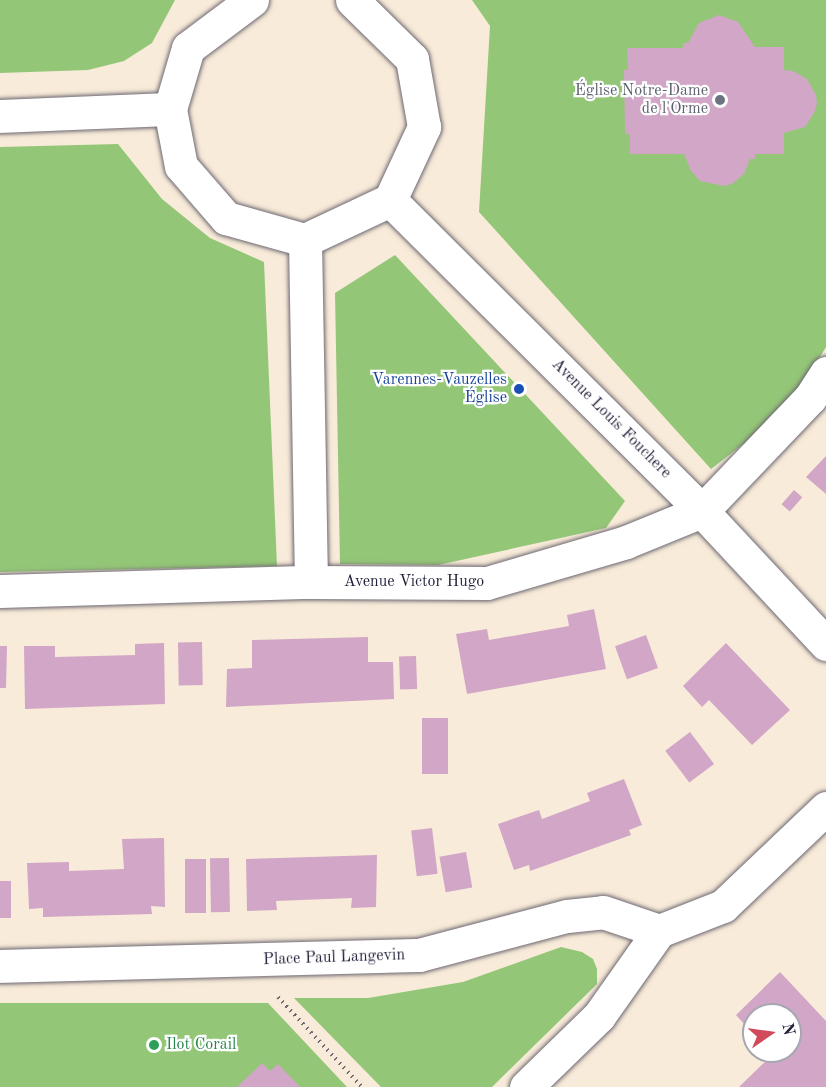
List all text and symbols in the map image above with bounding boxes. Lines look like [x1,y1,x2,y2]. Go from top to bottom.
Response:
place label: Église Notre-Dame de l'Orme [575,81,708,119]
marker: Église Notre-Dame de l'Orme [713,93,727,107]
street label: Avenue Louis Fouchere [547,355,675,483]
place label: Varennes-Vauzelles Église [372,370,507,408]
marker: Varennes-Vauzelles Église [512,382,526,396]
street label: Avenue Victor Hugo [344,572,484,592]
street label: Place Paul Langevin [263,946,405,970]
north arrow [742,1003,802,1063]
text: N [778,1022,797,1037]
place label: Ilot Corail [166,1035,236,1055]
marker: Ilot Corail [147,1038,161,1052]

